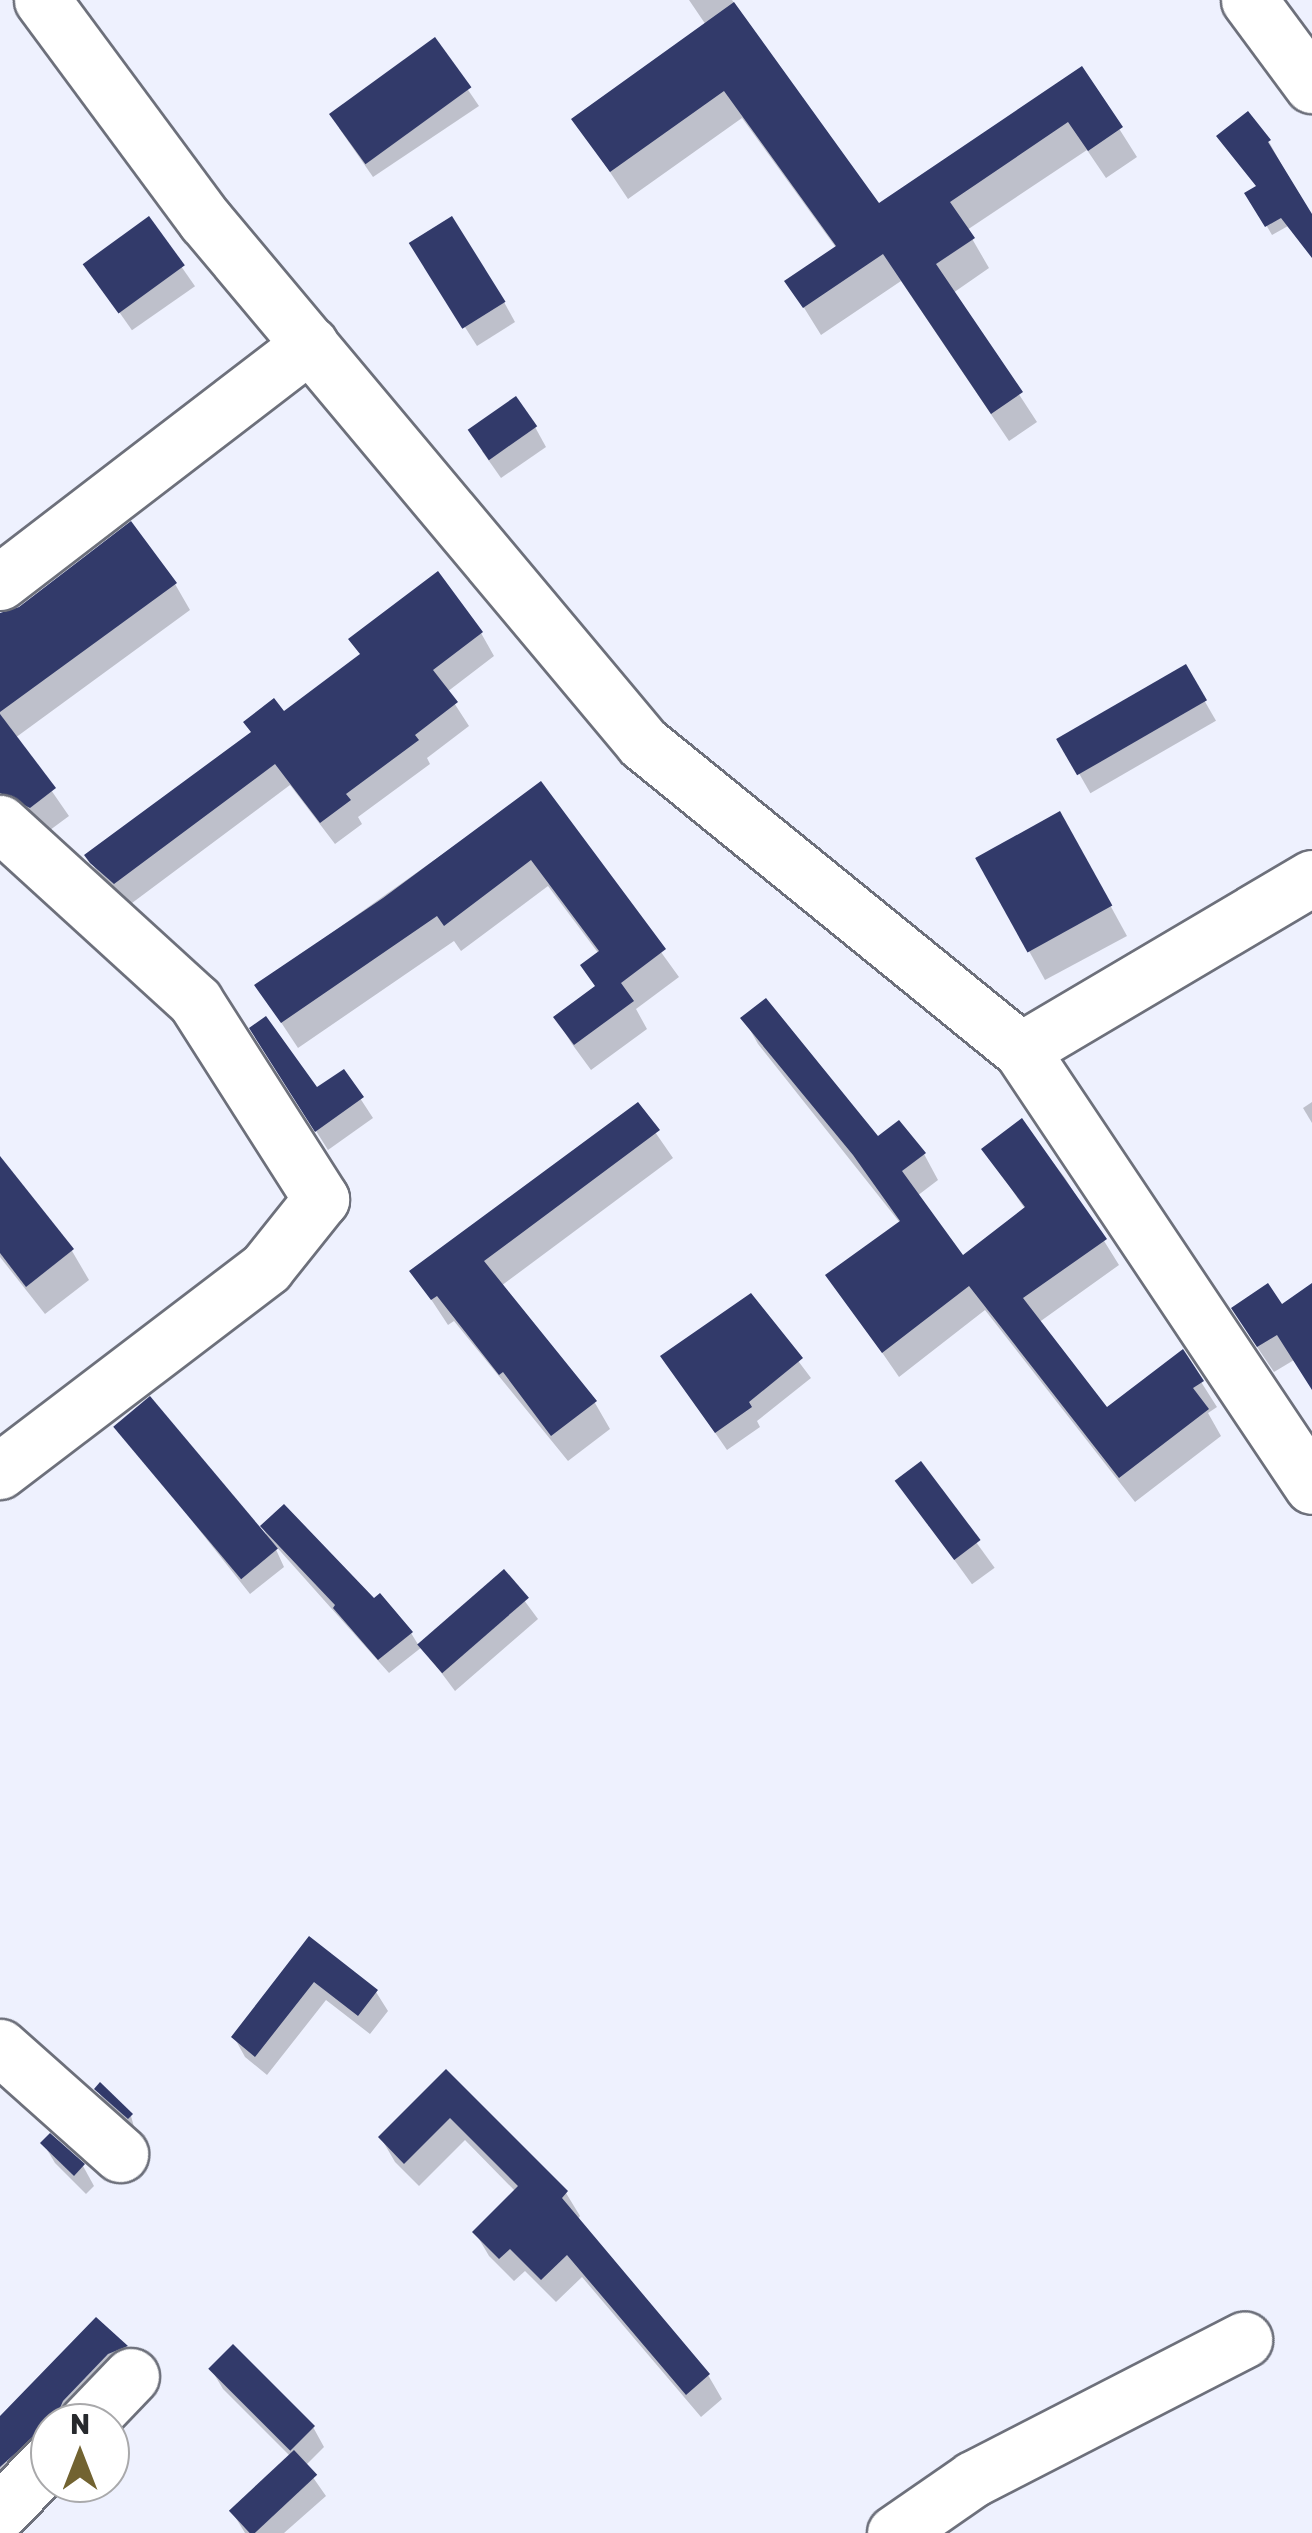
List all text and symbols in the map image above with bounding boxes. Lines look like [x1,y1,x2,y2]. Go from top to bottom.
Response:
north arrow [30,2403,130,2503]
text: N [70,2408,90,2441]

